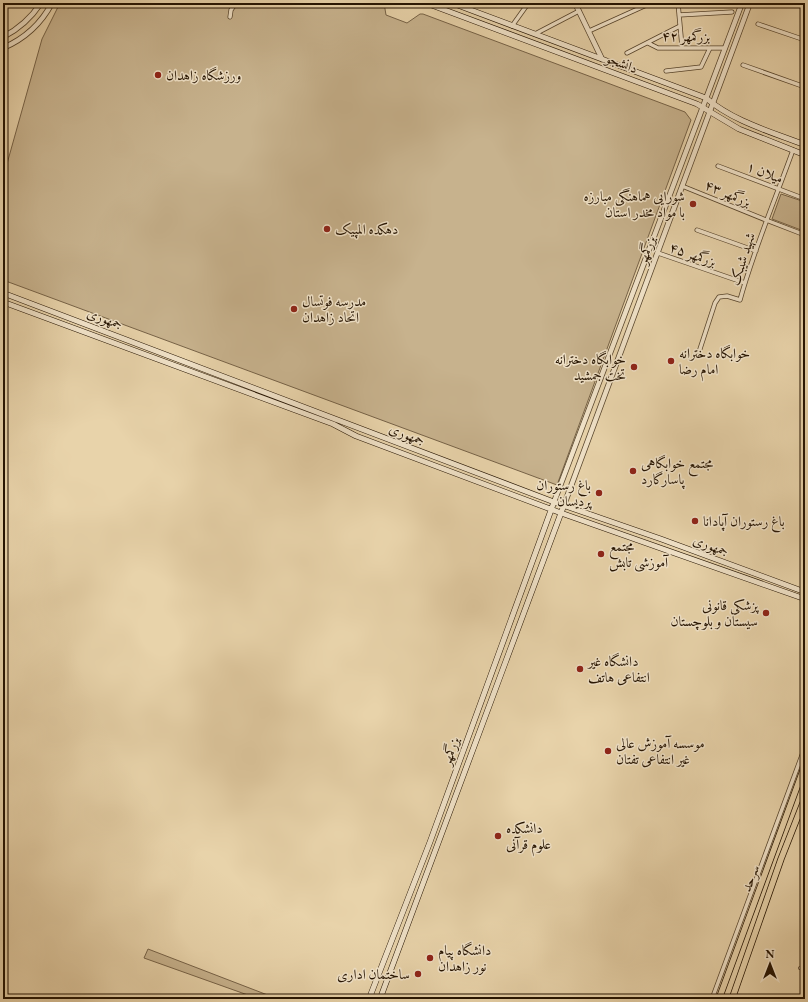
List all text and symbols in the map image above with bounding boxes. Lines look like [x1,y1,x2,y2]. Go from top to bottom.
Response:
street label: بزرگمهر ۴۲ [662,27,711,45]
street label: دانشجو [602,48,640,77]
place label: ورزشگاه زاهدان [166,66,241,84]
marker: ورزشگاه زاهدان [153,70,163,80]
street label: میلان ۱ [744,157,786,187]
street label: بزرگمهر ۴۳ [702,175,754,211]
place label: شورایی هماهنگی مبارزه با مواد مخدر استان [584,187,685,221]
marker: شورایی هماهنگی مبارزه با مواد مخدر استان [688,199,698,209]
place label: دهکده المپیک [335,220,398,239]
marker: دهکده المپیک [322,224,332,234]
street label: شهید شیبک [725,230,760,288]
street label: بزرگمهر [632,233,660,269]
street label: بزرگمهر ۴۵ [667,238,719,271]
place label: مدرسه فوتسال اتحاد زاهدان [302,292,366,326]
street label: جمهوری [85,303,125,333]
marker: مدرسه فوتسال اتحاد زاهدان [289,304,299,314]
place label: خوابگاه دخترانه امام رضا [679,344,750,382]
place label: خوابگاه دخترانه تخت جمشید [555,350,626,384]
marker: خوابگاه دخترانه امام رضا [666,356,676,366]
marker: خوابگاه دخترانه تخت جمشید [629,362,639,372]
street label: جمهوری [387,419,427,449]
place label: مجتمع خوابگاهی پاسارگارد [641,454,714,490]
marker: مجتمع خوابگاهی پاسارگارد [628,466,638,476]
place label: باغ رستوران پردیسان [536,476,593,510]
marker: باغ رستوران پردیسان [594,488,604,498]
place label: باغ رستوران آپادانا [703,512,785,533]
marker: باغ رستوران آپادانا [690,516,700,526]
street label: جمهوری [691,530,731,560]
place label: مجتمع آموزشی تابش [609,537,670,572]
marker: مجتمع آموزشی تابش [596,549,606,559]
place label: پزشکی قانونی سیستان و بلوچستان [670,596,760,631]
marker: پزشکی قانونی سیستان و بلوچستان [761,608,771,618]
place label: دانشگاه غیر انتفاعی هاتف [586,652,650,686]
marker: دانشگاه غیر انتفاعی هاتف [575,664,585,674]
street label: بزرگمهر [436,734,464,770]
place label: موسسه آموزش عالی غیر انتفاعی تفتان [616,734,705,768]
marker: موسسه آموزش عالی غیر انتفاعی تفتان [603,746,613,756]
place label: دانشکده علوم قرآنی [506,819,551,857]
marker: دانشکده علوم قرآنی [493,831,503,841]
street label: سرحد [737,862,764,894]
place label: دانشگاه پیام نور زاهدان [438,941,491,975]
north arrow [750,944,790,984]
text: N [766,947,775,961]
marker: دانشگاه پیام نور زاهدان [425,953,435,963]
place label: ساختمان اداری [337,965,410,983]
marker: ساختمان اداری [413,969,423,979]

